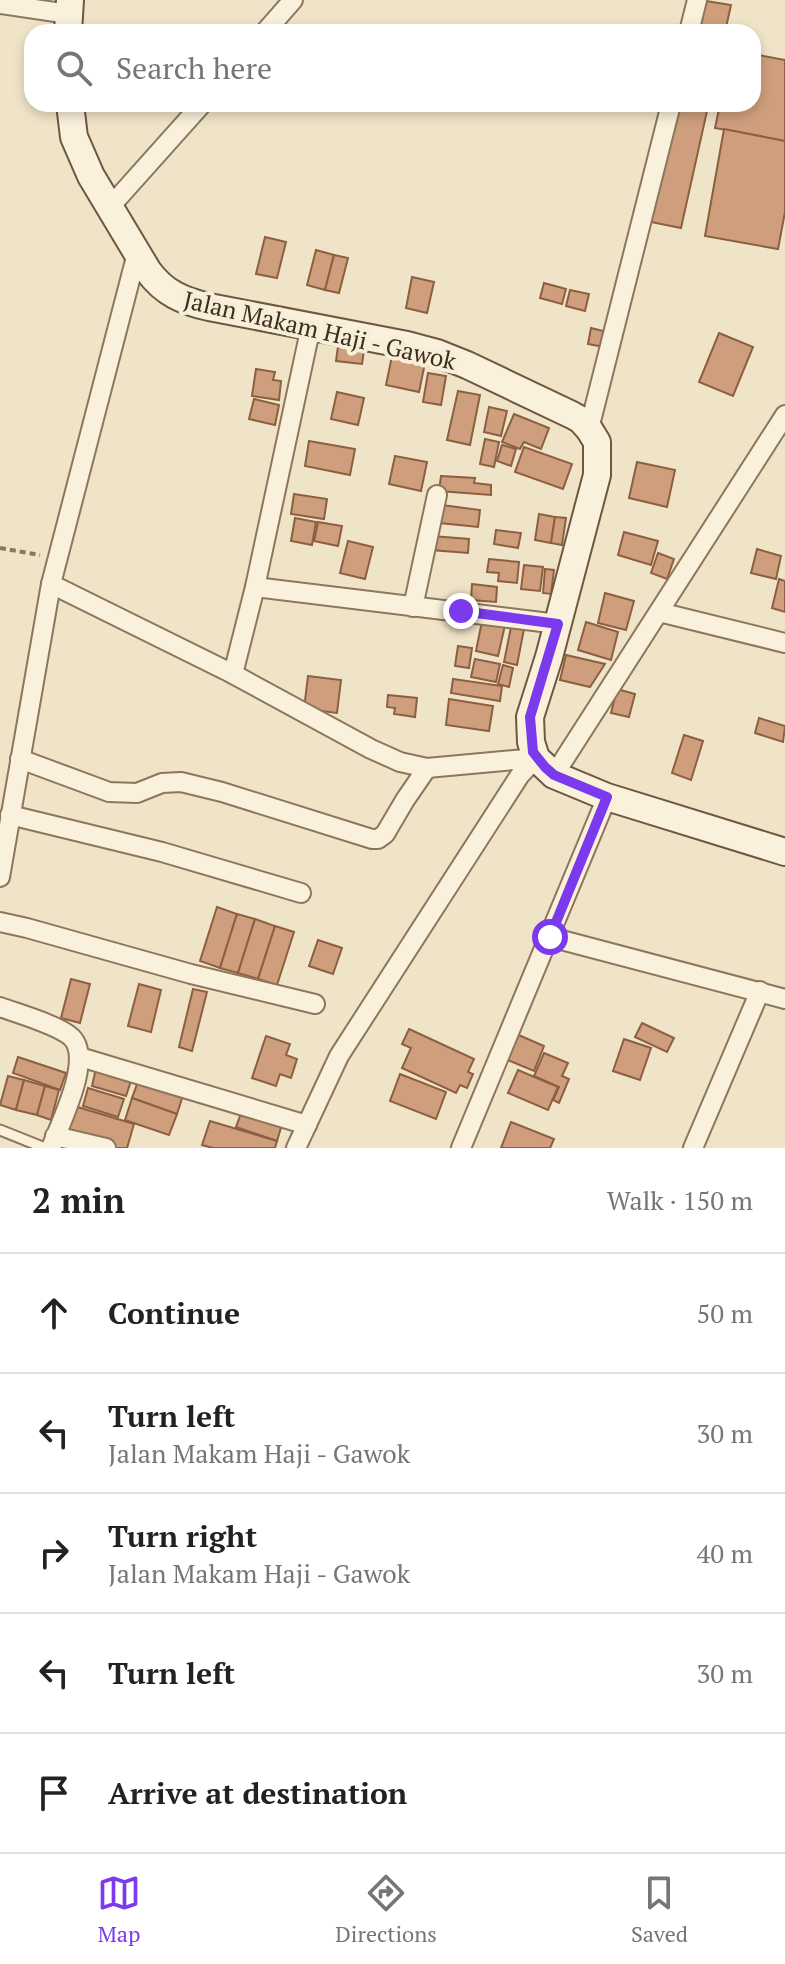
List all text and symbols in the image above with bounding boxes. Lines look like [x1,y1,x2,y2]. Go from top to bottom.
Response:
search box [24,24,761,112]
icon: search [52,46,96,90]
text: Search here [116,48,272,88]
street label: Jalan Makam Haji - Gawok [181,283,460,377]
route end [443,593,479,629]
route start [532,919,568,955]
text: 2 min [32,1178,125,1223]
text: Walk · 150 m [607,1183,753,1217]
icon: ahead [32,1291,76,1335]
text: Continue [108,1293,240,1333]
text: 50 m [697,1296,753,1330]
text: Turn left [108,1396,235,1436]
icon: left [32,1411,76,1455]
text: 30 m [697,1416,753,1450]
text: Jalan Makam Haji - Gawok [108,1436,410,1470]
text: Turn right [108,1516,257,1556]
icon: right [32,1531,76,1575]
text: 40 m [697,1536,753,1570]
text: Jalan Makam Haji - Gawok [108,1556,410,1590]
icon: left [32,1651,76,1695]
text: Turn left [108,1653,235,1693]
text: 30 m [697,1656,753,1690]
icon: arrive [32,1771,76,1815]
text: Arrive at destination [108,1773,407,1813]
tab: Map [97,1871,141,1948]
tab: Directions [335,1871,437,1948]
tab: Saved [631,1871,688,1948]

